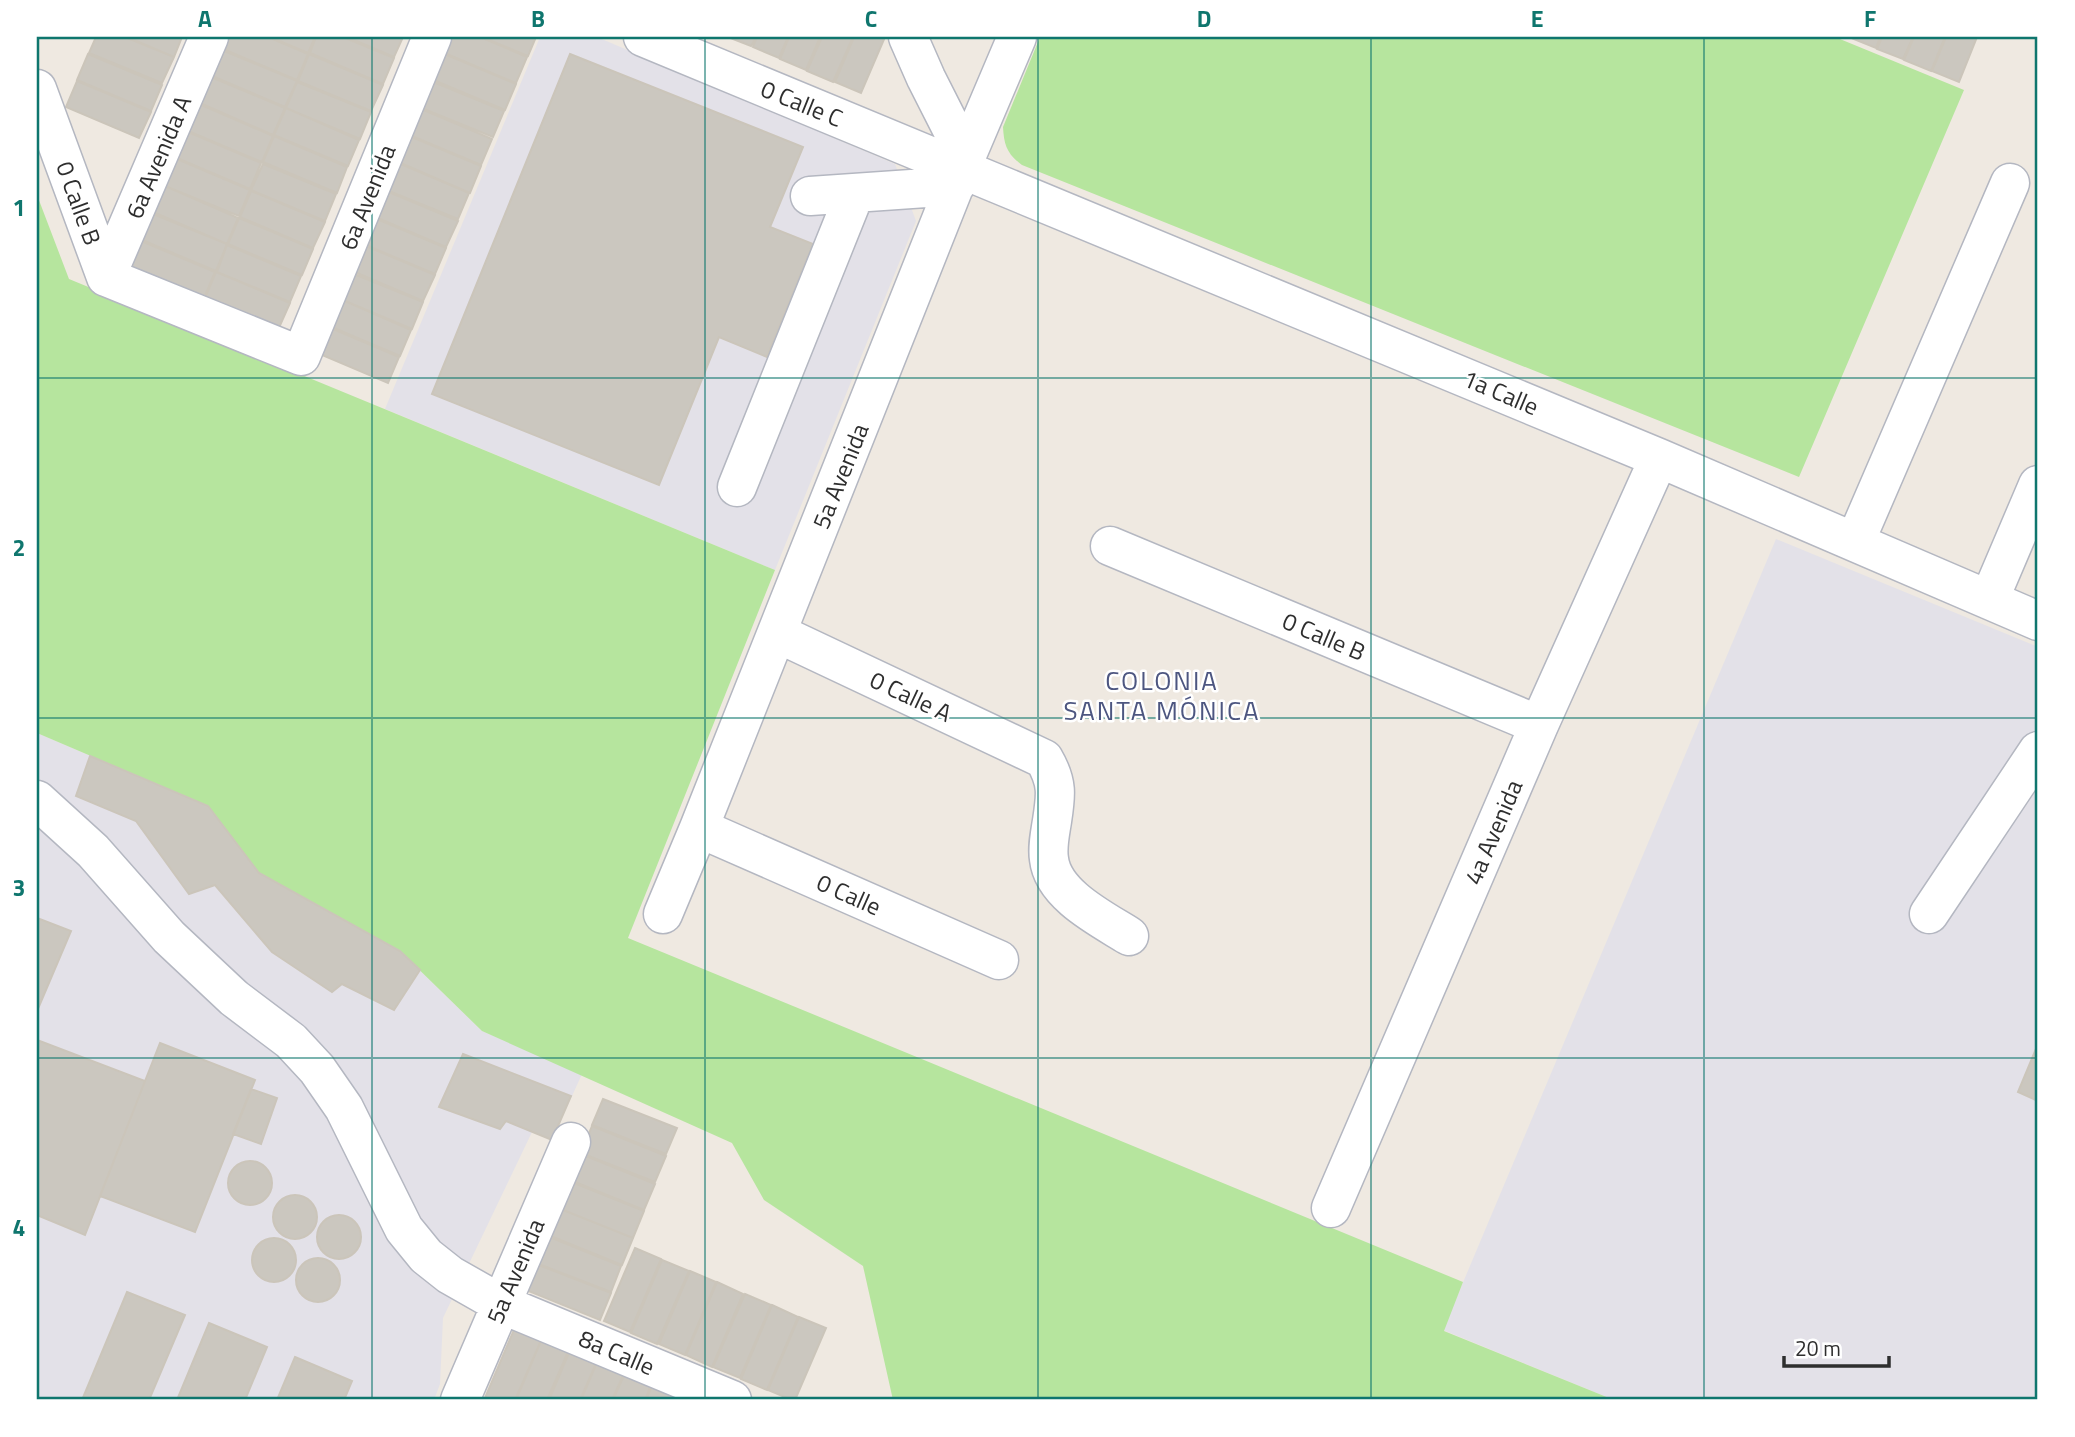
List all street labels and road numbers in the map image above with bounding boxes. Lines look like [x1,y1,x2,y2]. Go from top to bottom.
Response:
street label: 0 Calle C [756,70,848,136]
street label: 6a Avenida A [116,90,200,224]
street label: 6a Avenida [330,139,404,255]
street label: 0 Calle B [47,156,111,250]
street label: 1a Calle [1458,360,1544,424]
street label: 5a Avenida [803,418,877,534]
street label: 0 Calle B [1277,602,1371,670]
street label: 0 Calle A [864,661,958,731]
street label: 4a Avenida [1455,774,1531,890]
street label: 0 Calle [811,864,887,924]
street label: 5a Avenida [477,1213,553,1329]
street label: 8a Calle [574,1320,660,1384]

